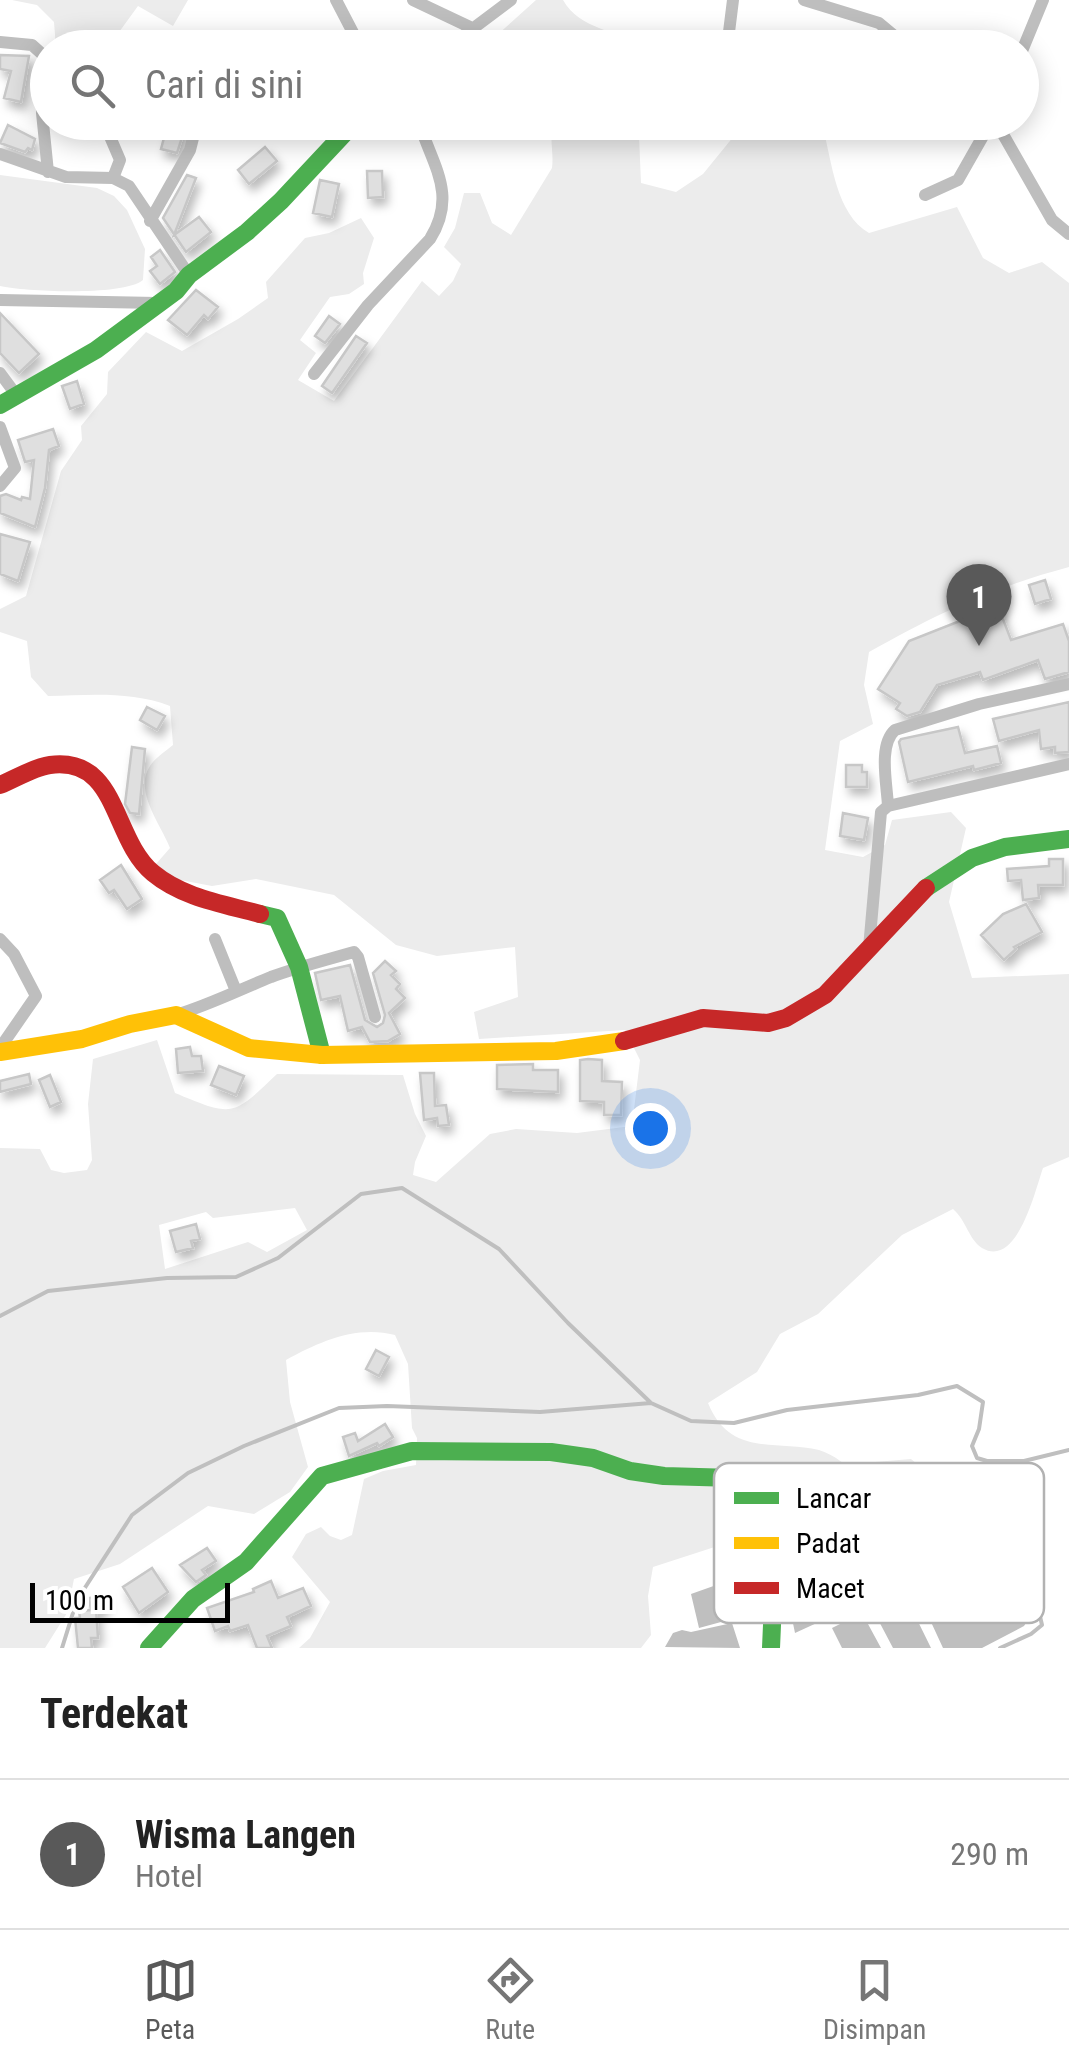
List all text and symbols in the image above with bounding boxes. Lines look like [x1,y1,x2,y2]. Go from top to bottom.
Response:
search box [30,30,1039,140]
icon: search [65,58,120,113]
text: Cari di sini [145,63,303,107]
pin: 1 [946,564,1012,646]
your location [625,1103,676,1154]
legend [714,1463,1044,1623]
text: Lancar [796,1482,871,1515]
text: Padat [796,1527,860,1560]
text: Macet [796,1572,865,1605]
scale bar [30,1578,230,1622]
text: 100 m [45,1584,114,1617]
text: Terdekat [40,1689,188,1738]
text: Wisma Langen [135,1813,356,1857]
text: 1 [64,1835,81,1873]
text: 290 m [950,1835,1029,1873]
text: Hotel [135,1857,203,1895]
tab: Peta [143,1953,198,2046]
tab: Rute [483,1953,538,2046]
tab: Disimpan [823,1953,926,2046]

